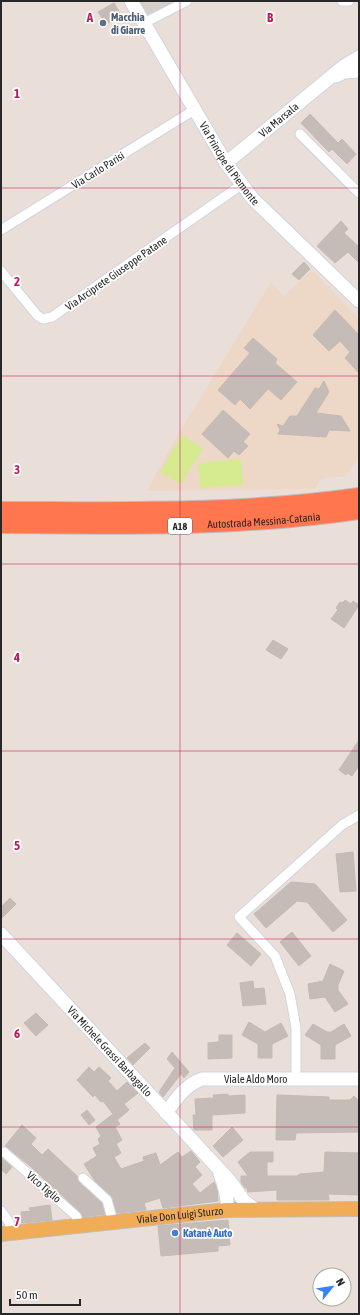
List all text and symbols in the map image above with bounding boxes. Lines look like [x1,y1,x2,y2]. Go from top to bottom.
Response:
text: A [86,10,94,25]
text: B [267,10,274,25]
place label: Macchia di Giarre [111,11,145,36]
marker: Macchia di Giarre [98,18,108,28]
text: 1 [14,86,20,101]
street label: Via Marsala [256,100,301,139]
street label: Via Principe di Piemonte [197,120,262,208]
street label: Via Carlo Parisi [69,149,127,191]
street label: Via Arciprete Giuseppe Patane [63,233,169,313]
text: 2 [14,274,20,289]
text: 3 [14,462,20,477]
street label: Autostrada Messina-Catania [207,510,321,530]
road number: A18 [168,518,192,534]
text: 4 [13,650,20,665]
text: 5 [14,838,20,853]
street label: Via Michele Grassi Barbagallo [65,1004,154,1099]
text: 6 [14,1026,20,1041]
street label: Viale Aldo Moro [224,1073,287,1085]
street label: Vico Tiglio [25,1169,63,1205]
street label: Viale Don Luigi Sturzo [136,1204,224,1226]
text: 7 [14,1214,20,1229]
place label: Katanè Auto [183,1227,232,1239]
marker: Katanè Auto [170,1228,180,1238]
north arrow [312,1267,352,1307]
text: N [334,1276,347,1288]
scale bar [10,1281,80,1307]
text: 50 m [16,1288,38,1302]

